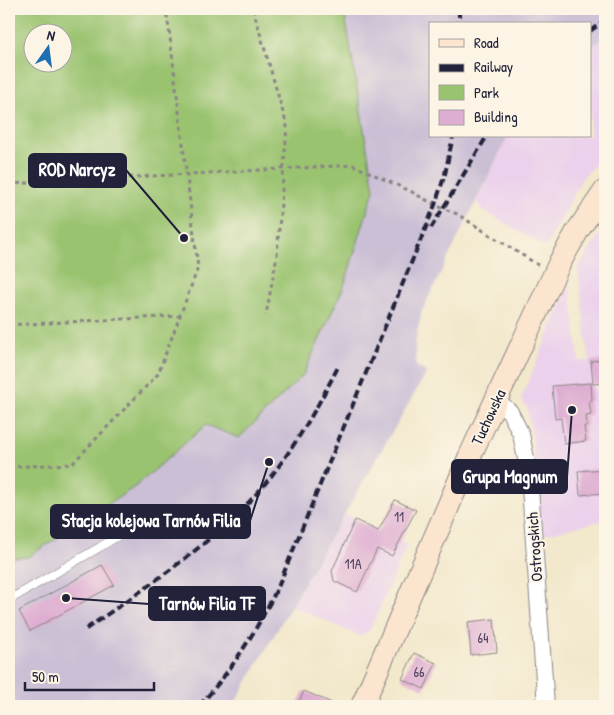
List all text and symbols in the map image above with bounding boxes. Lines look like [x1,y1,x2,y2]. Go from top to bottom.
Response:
north arrow [22,22,72,72]
legend [429,22,592,138]
text: N [45,25,58,45]
text: Road [474,32,499,53]
text: Railway [474,56,513,77]
text: Park [474,82,499,103]
text: Building [474,106,518,127]
callout: ROD Narcyz [29,154,126,187]
text: ROD Narcyz [39,157,116,183]
street label: Tuchowska [465,385,511,449]
callout: Grupa Magnum [452,460,567,493]
text: Grupa Magnum [462,464,558,490]
callout: Stacja kolejowa Tarnów Filia [51,505,250,538]
house number: 11 [394,507,404,526]
text: Stacja kolejowa Tarnów Filia [62,508,241,533]
street label: Ostrogskich [521,511,547,582]
house number: 11A [345,554,362,573]
callout: Tarnów Filia TF [149,587,265,620]
text: Tarnów Filia TF [158,591,256,616]
house number: 64 [478,628,488,647]
scale bar [25,660,154,692]
house number: 66 [413,662,425,681]
text: 50 m [32,666,59,687]

